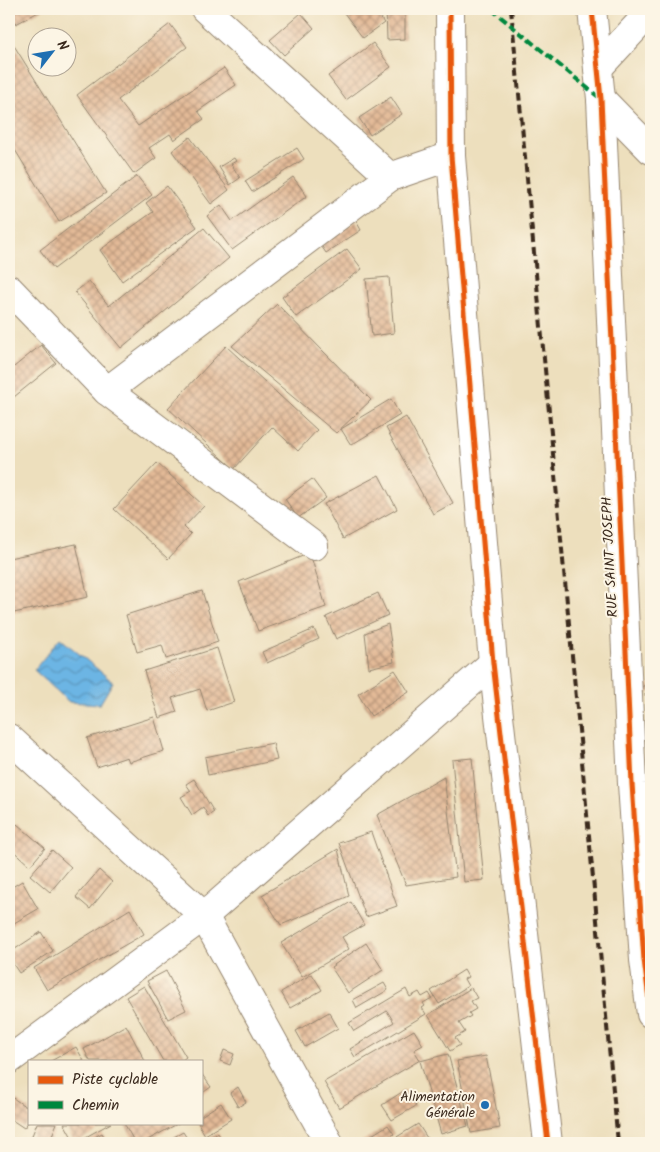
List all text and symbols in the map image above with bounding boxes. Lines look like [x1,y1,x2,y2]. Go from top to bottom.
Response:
north arrow [28,28,78,78]
text: N [51,36,74,55]
street label: RUE SAINT JOSEPH [596,496,624,618]
legend [28,1060,202,1124]
text: Piste cyclable [72,1068,158,1092]
place label: Alimentation Générale [400,1086,476,1124]
text: Chemin [72,1094,119,1118]
marker: Alimentation Générale [479,1099,491,1111]

